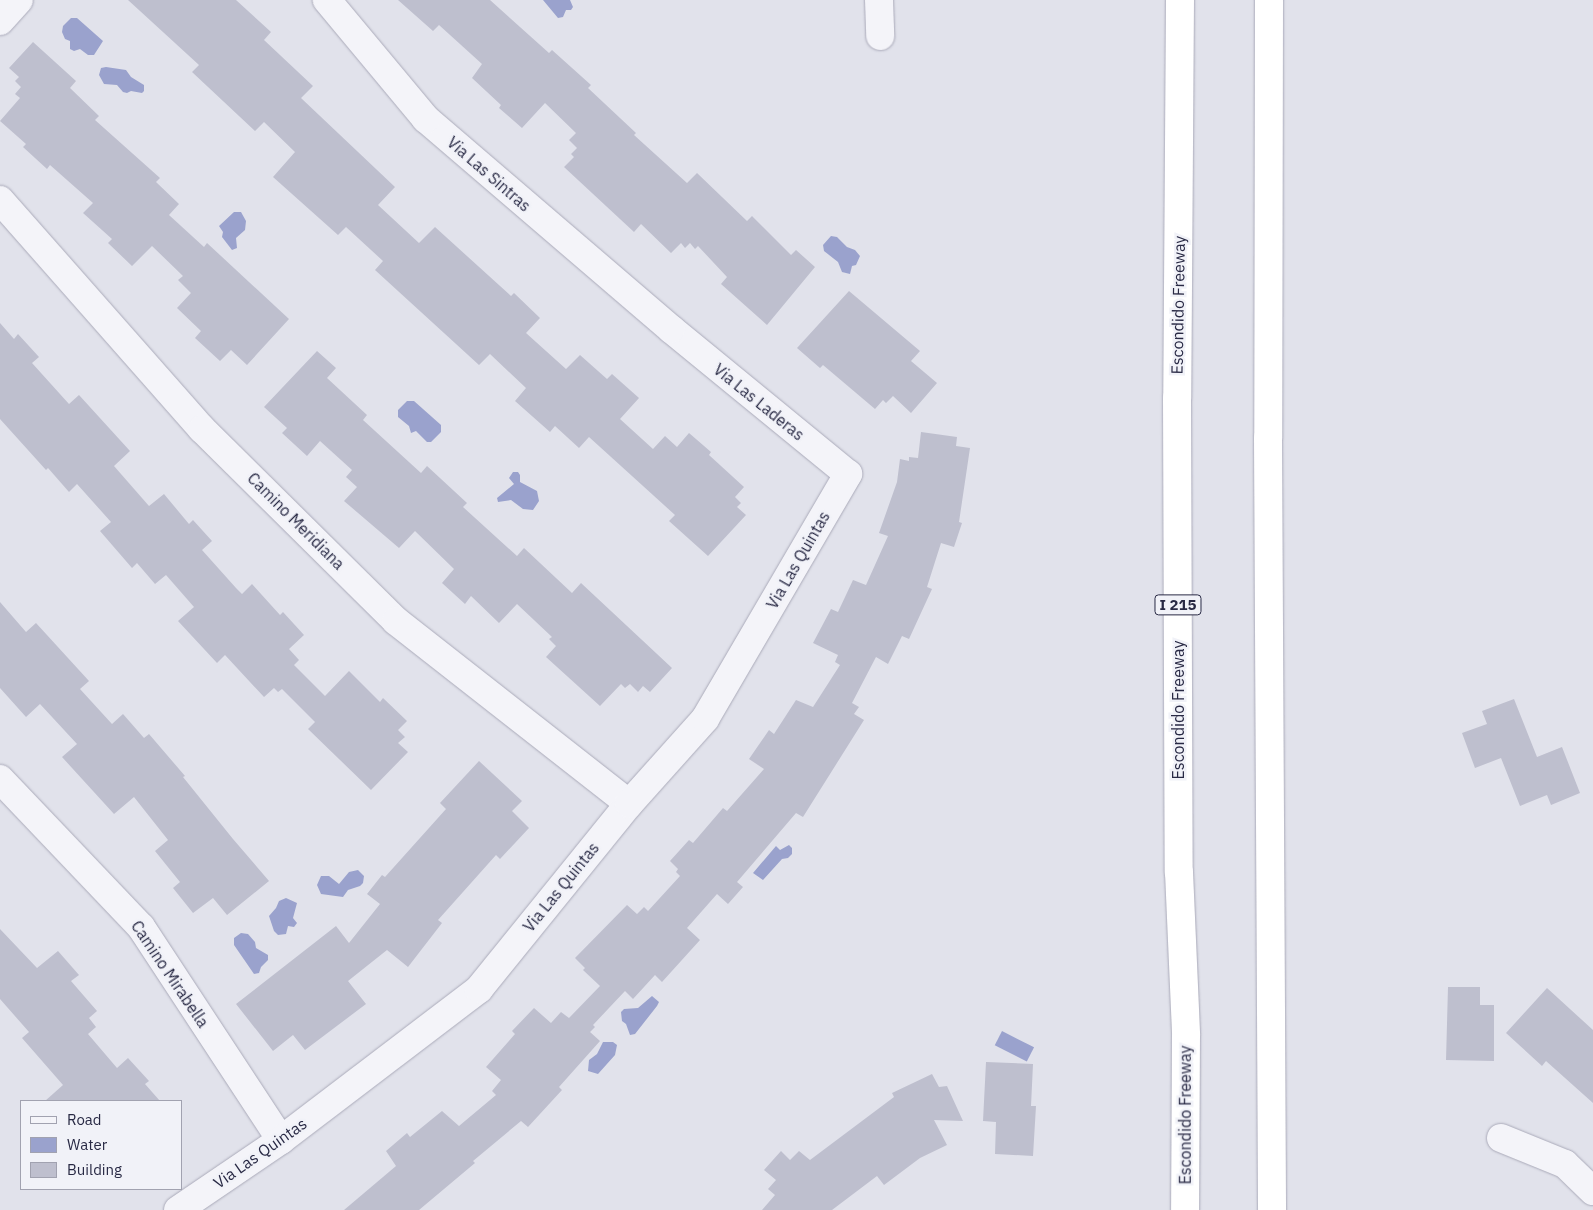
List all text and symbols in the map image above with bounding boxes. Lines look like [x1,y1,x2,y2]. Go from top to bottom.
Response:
street label: Via Las Sintras [443,133,535,215]
street label: Escondido Freeway [1167,235,1189,375]
street label: Via Las Laderas [710,360,808,444]
street label: Camino Meridiana [243,468,349,574]
street label: Via Las Quintas [762,508,834,612]
road number: I 215 [1154,592,1202,618]
street label: Escondido Freeway [1168,641,1188,779]
street label: Via Las Quintas [519,838,603,936]
street label: Camino Mirabella [127,917,213,1031]
street label: Escondido Freeway [1175,1046,1195,1184]
legend [20,1100,182,1190]
text: Road [67,1110,102,1129]
street label: Via Las Quintas [210,1114,310,1192]
text: Water [67,1135,107,1154]
text: Building [67,1160,122,1179]

